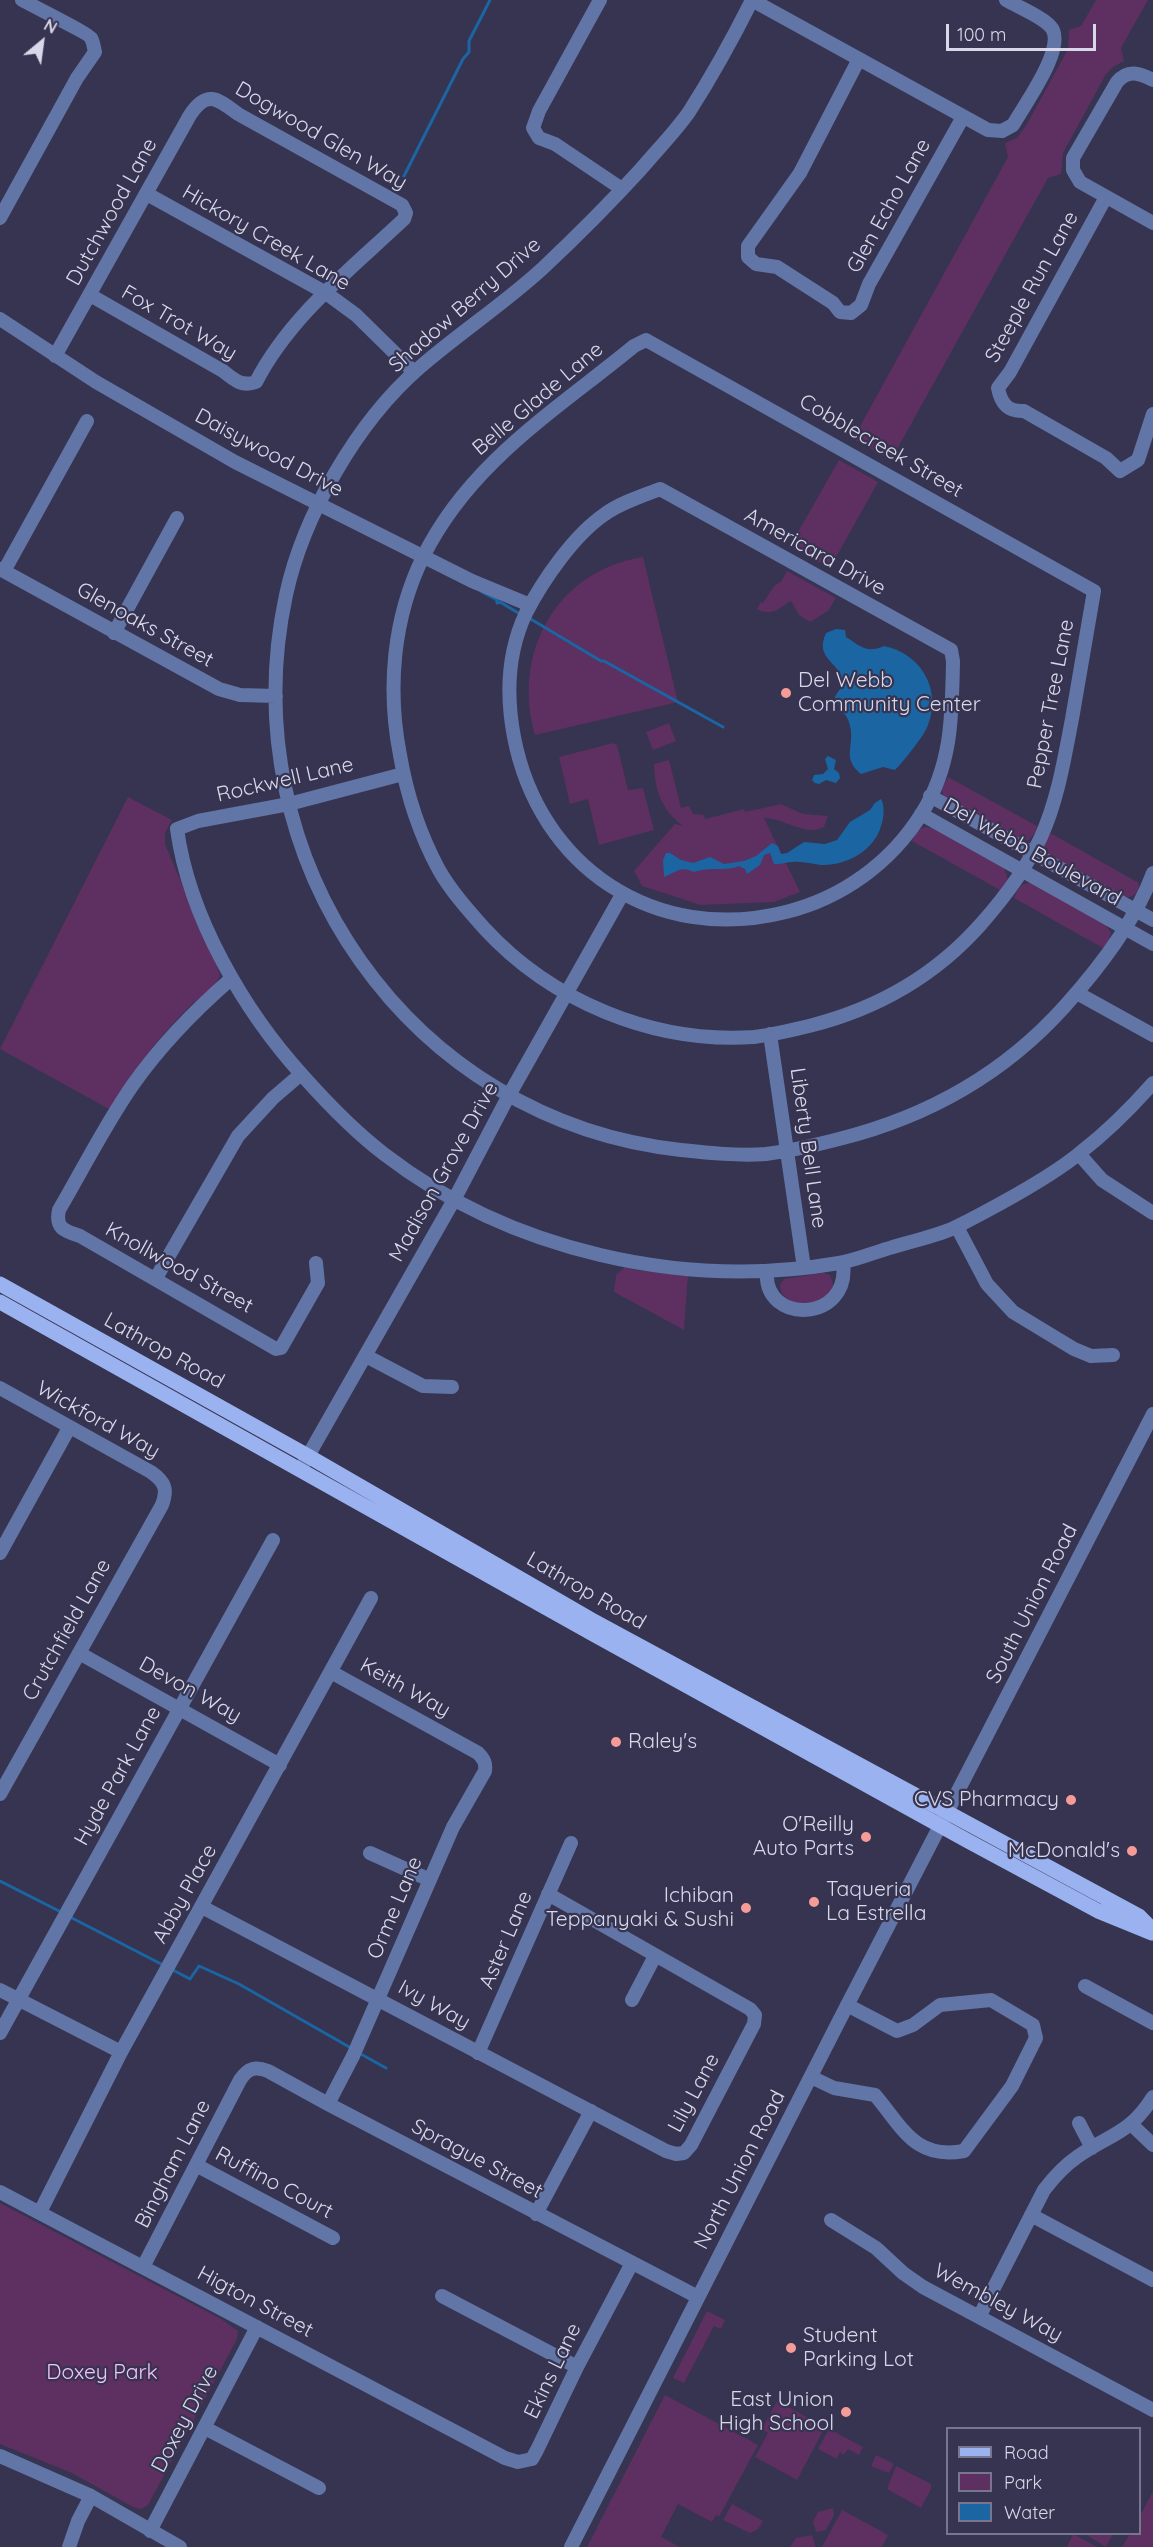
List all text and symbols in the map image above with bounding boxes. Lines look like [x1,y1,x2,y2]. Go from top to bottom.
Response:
north arrow [12,12,72,72]
scale bar [949,12,1099,50]
text: N [41,15,61,38]
text: 100 m [957,23,1006,46]
street label: Dogwood Glen Way [231,76,411,196]
street label: Dutchwood Lane [61,134,163,290]
street label: Glen Echo Lane [842,134,936,278]
street label: Hickory Creek Lane [178,180,354,296]
street label: Steeple Run Lane [980,207,1084,367]
street label: Shadow Berry Drive [384,232,546,378]
street label: Fox Trot Way [117,280,241,366]
street label: Belle Glade Lane [467,337,609,461]
street label: Cobblecreek Street [795,389,967,503]
street label: Daisywood Drive [191,403,347,503]
street label: Americara Drive [740,503,890,601]
street label: Glenoaks Street [72,577,218,673]
street label: Pepper Tree Lane [1022,617,1080,791]
place label: Del Webb Community Center [798,668,981,718]
marker: Del Webb Community Center [779,686,793,700]
street label: Rockwell Lane [214,752,356,808]
street label: Del Webb Boulevard [939,793,1125,911]
street label: Liberty Bell Lane [784,1066,832,1230]
street label: Madison Grove Drive [384,1078,504,1266]
street label: Knollwood Street [101,1217,257,1319]
street label: Lathrop Road [99,1308,229,1394]
street label: Wickford Way [32,1376,164,1464]
street label: South Union Road [981,1520,1083,1688]
street label: Lathrop Road [522,1547,650,1635]
street label: Crutchfield Lane [18,1555,116,1705]
street label: Devon Way [134,1652,246,1728]
street label: Keith Way [355,1653,455,1723]
street label: Hyde Park Lane [69,1702,167,1850]
place label: Raley's [628,1729,697,1755]
marker: Raley's [609,1735,623,1749]
place label: CVS Pharmacy [914,1787,1059,1813]
marker: CVS Pharmacy [1064,1793,1078,1807]
place label: O'Reilly Auto Parts [753,1812,854,1862]
marker: O'Reilly Auto Parts [859,1830,873,1844]
place label: McDonald's [1008,1838,1120,1864]
street label: Abby Place [147,1840,223,1948]
marker: McDonald's [1125,1844,1139,1858]
street label: Orme Lane [362,1853,428,1963]
place label: Taqueria La Estrella [826,1877,926,1927]
place label: Ichiban Teppanyaki & Sushi [546,1883,734,1933]
street label: Aster Lane [474,1887,538,1993]
marker: Taqueria La Estrella [807,1895,821,1909]
marker: Ichiban Teppanyaki & Sushi [739,1901,753,1915]
street label: Ivy Way [393,1975,475,2035]
street label: Lily Lane [663,2049,725,2137]
street label: North Union Road [689,2086,791,2254]
street label: Bingham Lane [130,2096,216,2232]
street label: Sprague Street [407,2114,547,2204]
street label: Ruffino Court [211,2141,337,2225]
street label: Wembley Way [929,2258,1067,2348]
street label: Higton Street [193,2261,317,2343]
street label: Ekins Lane [519,2319,587,2423]
place label: Student Parking Lot [803,2323,914,2373]
marker: Student Parking Lot [784,2341,798,2355]
park label: Doxey Park [46,2360,158,2386]
street label: Doxey Drive [146,2361,224,2477]
place label: East Union High School [719,2387,834,2437]
marker: East Union High School [839,2405,853,2419]
legend [946,2427,1141,2535]
text: Road [1004,2441,1049,2464]
text: Park [1004,2471,1042,2494]
text: Water [1004,2501,1055,2524]

